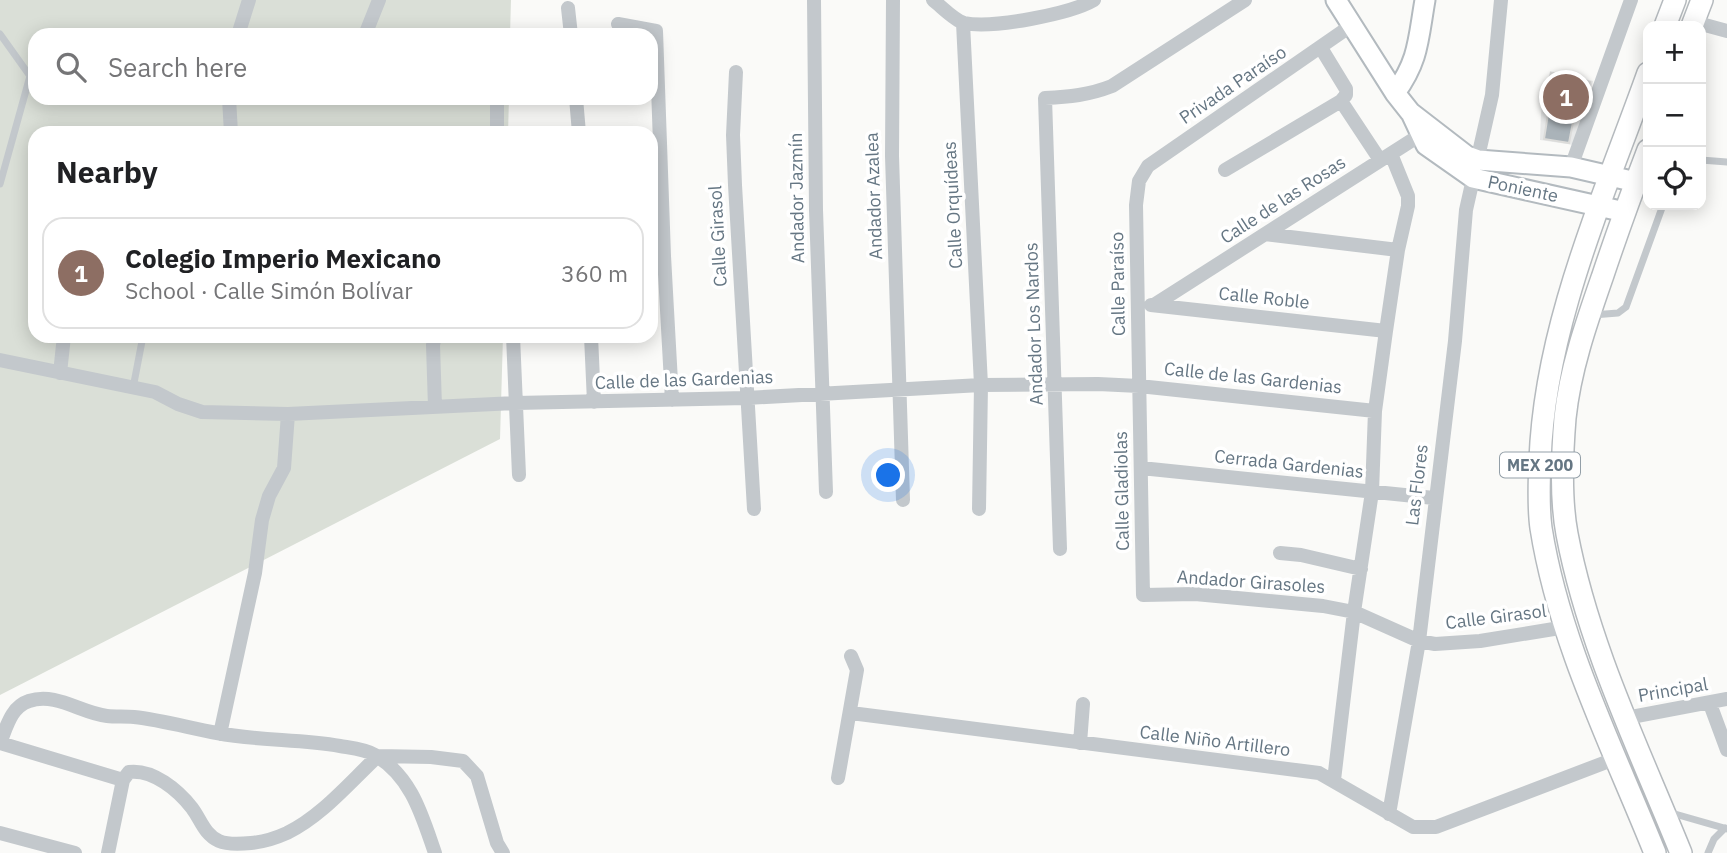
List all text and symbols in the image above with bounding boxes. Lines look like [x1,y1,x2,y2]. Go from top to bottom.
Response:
map controls [1643,21,1706,210]
button: + [1643,21,1706,84]
search box [28,28,658,105]
street label: Privada Paraíso [1175,40,1291,129]
icon: search [52,48,90,86]
text: Search here [108,50,247,84]
pin: 1 [1543,71,1589,123]
button: − [1643,84,1706,147]
street label: Andador Jazmín [784,132,809,264]
street label: Andador Azalea [860,132,887,260]
street label: Calle Orquídeas [938,141,967,269]
button: locate [1643,147,1706,210]
street label: Calle de las Rosas [1216,150,1350,249]
text: Nearby [56,152,158,191]
street label: Poniente [1486,170,1561,207]
street label: Calle Girasol [703,185,732,287]
street label: Calle Paraíso [1105,232,1130,336]
text: Colegio Imperio Mexicano [125,241,441,275]
street label: Andador Los Nardos [1019,242,1048,406]
text: 1 [74,258,88,288]
text: 360 m [561,258,628,288]
text: School · Calle Simón Bolívar [125,275,413,305]
street label: Calle Roble [1218,281,1311,314]
street label: Calle de las Gardenias [1163,357,1343,398]
street label: Calle de las Gardenias [594,365,774,394]
street label: Calle Gladiolas [1109,431,1134,551]
street label: Las Flores [1400,443,1433,527]
street label: Cerrada Gardenias [1213,444,1365,483]
road number: MEX 200 [1500,452,1580,478]
your location [871,458,905,492]
street label: Andador Girasoles [1176,565,1326,598]
street label: Calle Girasol [1444,599,1548,634]
street label: Principal [1636,672,1710,707]
street label: Calle Niño Artillero [1138,720,1292,761]

